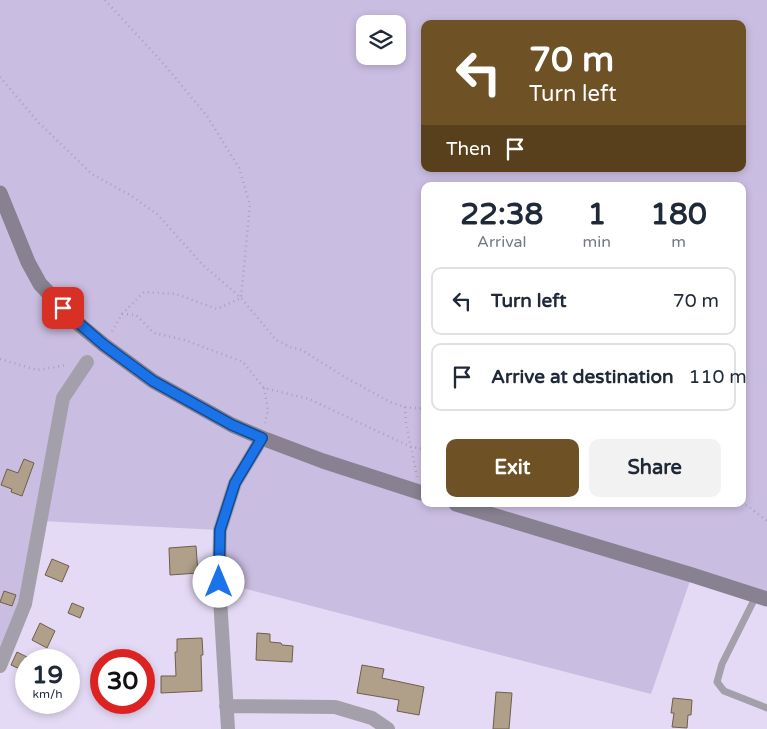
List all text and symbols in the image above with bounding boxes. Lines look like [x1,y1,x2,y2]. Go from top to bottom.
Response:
map controls [356,15,406,65]
button: layers [356,15,406,65]
text: 70 m [529,39,614,81]
icon: left [446,40,511,105]
text: Turn left [529,81,617,107]
icon: arrive [501,135,529,163]
text: Then [446,138,491,160]
text: 22:38 [460,196,543,233]
text: 1 [587,196,606,233]
text: 180 [650,196,707,233]
text: Arrival [477,232,527,252]
text: min [583,232,611,252]
text: m [671,232,686,252]
pin [42,287,84,329]
icon: left [448,287,476,315]
text: Turn left [491,290,567,312]
text: 70 m [673,290,719,312]
icon: arrive [49,294,77,322]
icon: arrive [448,363,476,391]
text: Arrive at destination [491,366,674,388]
text: 110 m [689,366,747,388]
button: Exit [446,439,579,497]
button: Share [589,439,721,497]
position arrow [192,555,244,607]
speed limit sign: 30 [90,649,155,714]
text: 19 [32,660,63,690]
text: km/h [32,687,63,701]

